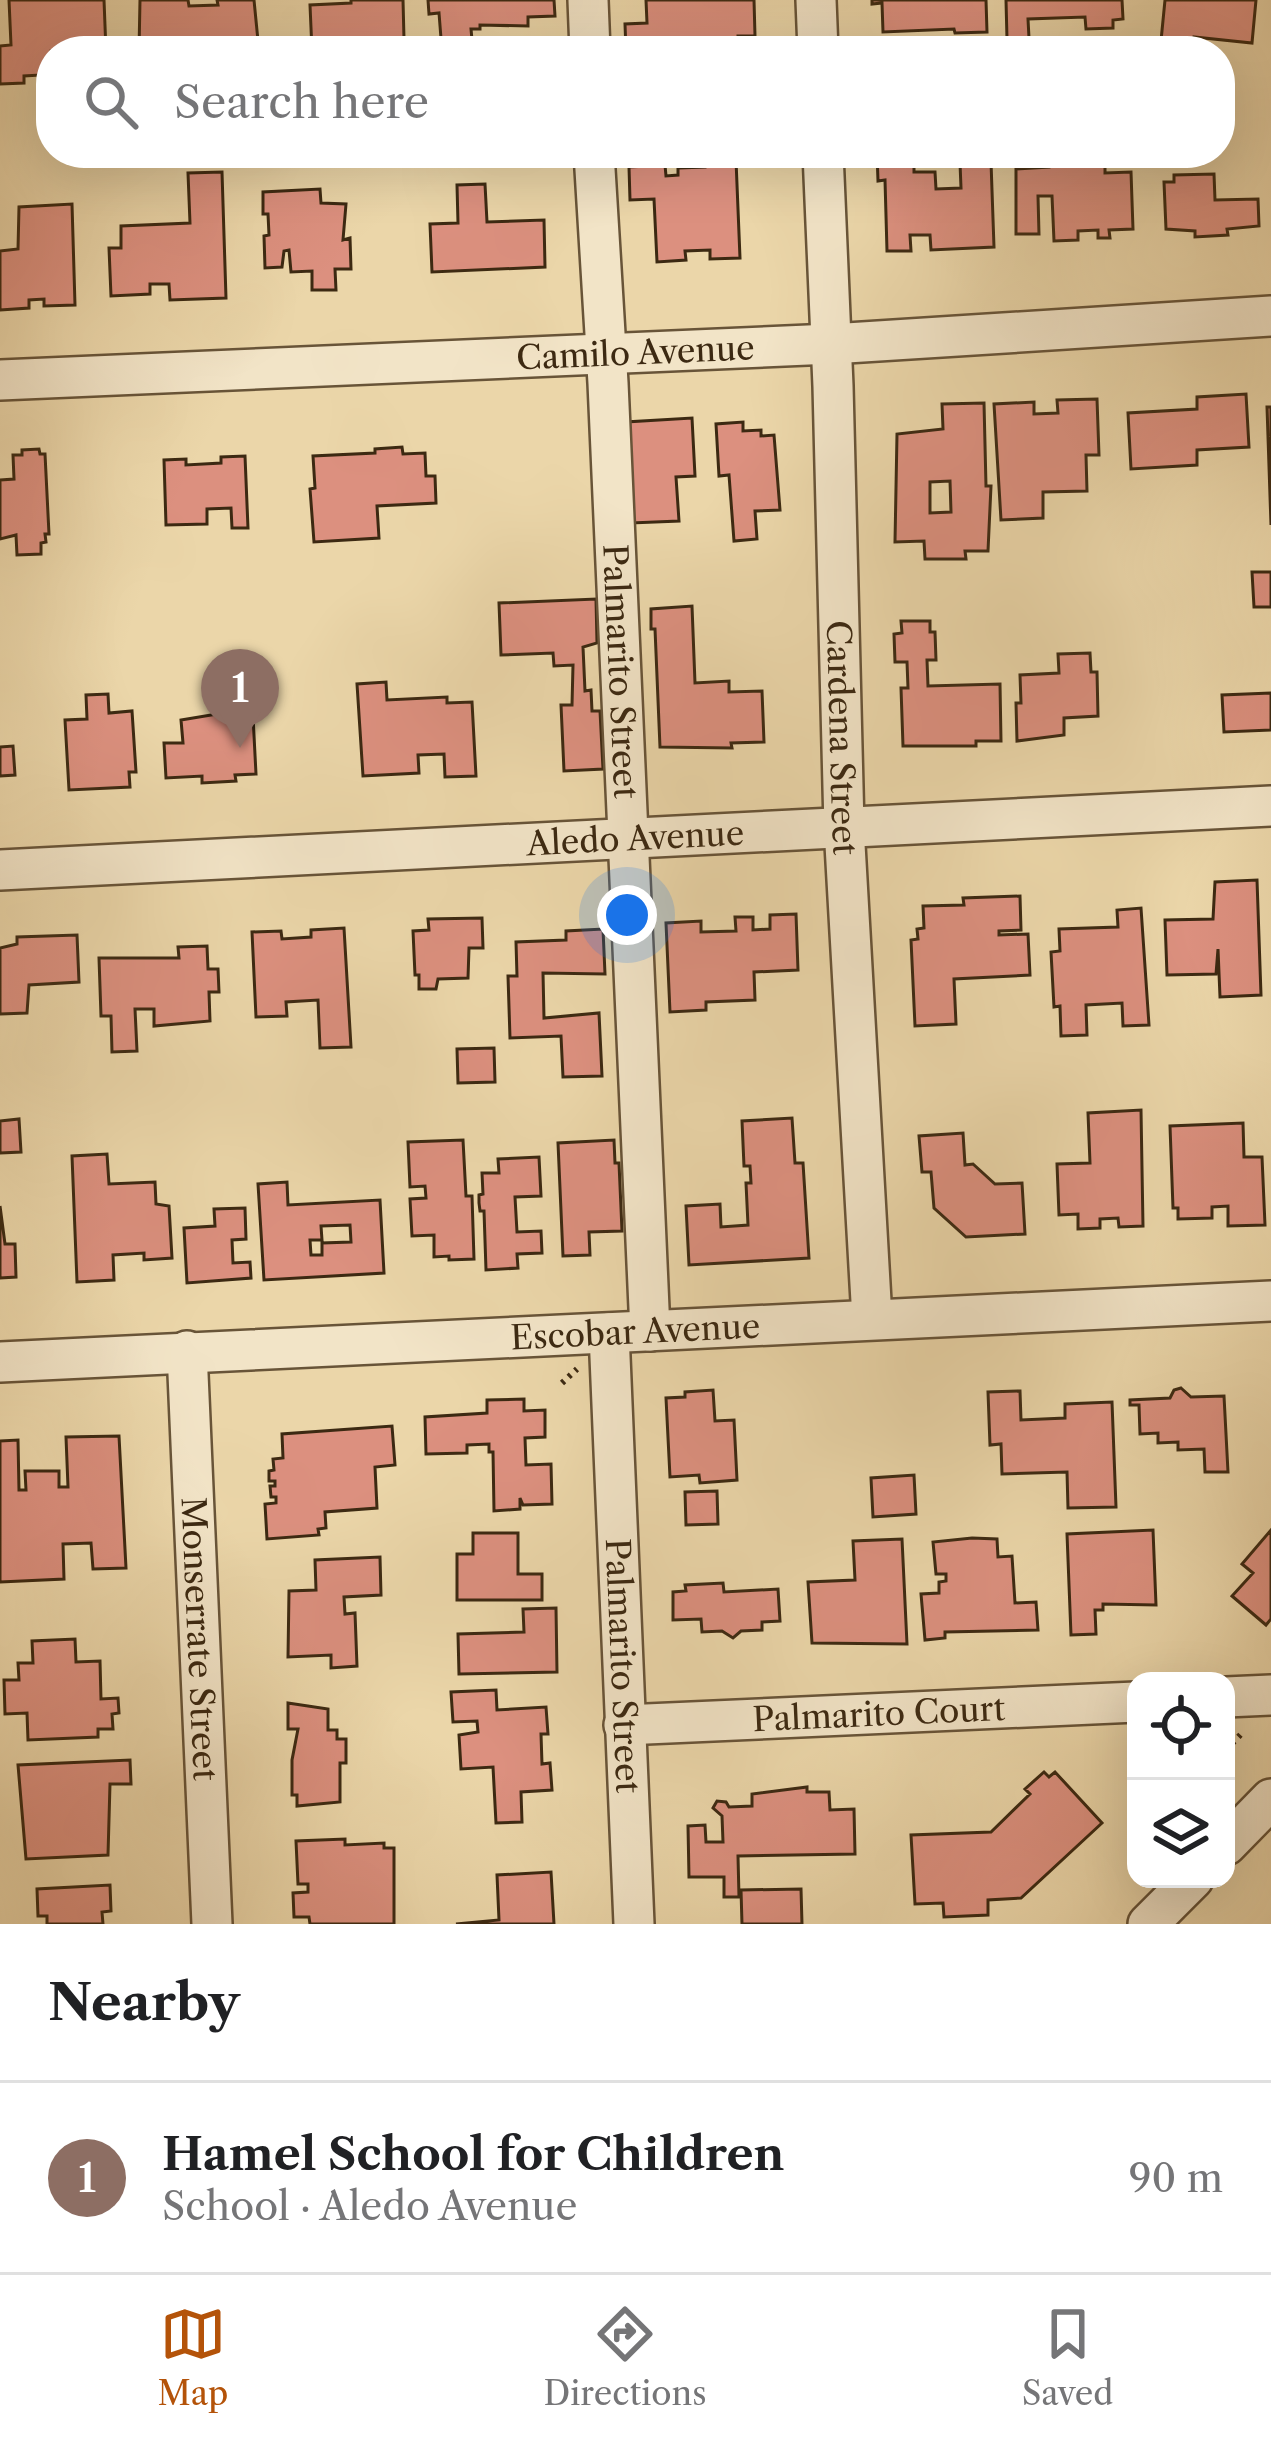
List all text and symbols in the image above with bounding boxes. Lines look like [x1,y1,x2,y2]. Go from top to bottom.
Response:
search box [36,36,1235,168]
icon: search [78,69,144,135]
text: Search here [174,74,429,130]
street label: Camilo Avenue [515,327,755,379]
street label: Palmarito Street [594,543,646,800]
street label: Cardena Street [818,620,866,857]
pin: 1 [201,649,279,748]
street label: Aledo Avenue [524,813,745,865]
your location [597,885,657,945]
street label: Escobar Avenue [509,1306,761,1358]
street label: Monserrate Street [172,1496,226,1782]
street label: Palmarito Street [597,1537,648,1794]
map controls [1127,1672,1235,1888]
button: locate [1127,1672,1235,1780]
street label: Palmarito Court [751,1688,1006,1740]
button: layers [1127,1780,1235,1888]
text: Nearby [48,1971,240,2033]
text: Hamel School for Children [162,2126,784,2182]
text: 1 [78,2154,96,2202]
text: 90 m [1129,2154,1223,2202]
text: School · Aledo Avenue [162,2182,577,2230]
tab: Map [158,2301,228,2414]
tab: Directions [544,2301,707,2414]
tab: Saved [1022,2301,1113,2414]

